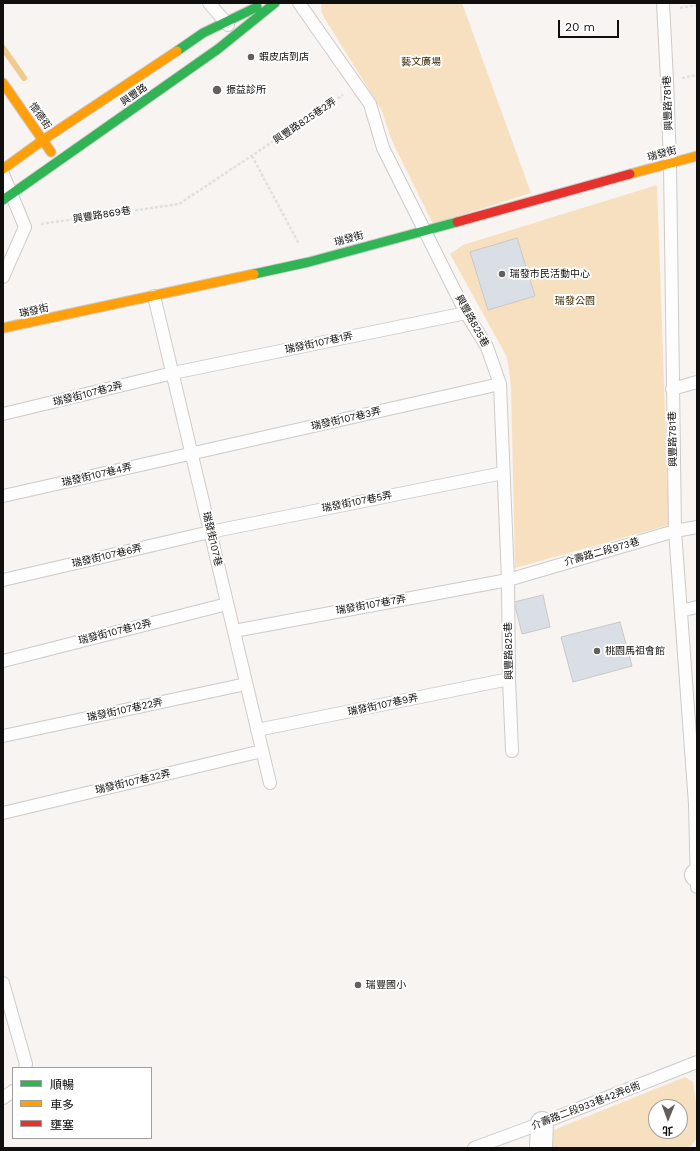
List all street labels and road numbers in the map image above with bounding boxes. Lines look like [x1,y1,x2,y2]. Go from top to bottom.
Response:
street label: 興豐路781巷 [661,75,675,131]
street label: 興豐路 [118,81,150,109]
street label: 興豐路825巷2弄 [271,95,339,147]
street label: 懷德街 [26,100,54,132]
street label: 瑞發街 [646,144,678,164]
street label: 興豐路869巷 [72,205,132,225]
street label: 瑞發街 [333,229,365,249]
street label: 興豐路825巷 [453,293,491,349]
street label: 瑞發街 [18,302,50,320]
street label: 瑞發街107巷1弄 [284,330,354,356]
street label: 瑞發街107巷2弄 [52,380,124,408]
street label: 瑞發街107巷3弄 [310,405,382,433]
street label: 興豐路781巷 [667,411,679,467]
street label: 瑞發街107巷4弄 [61,461,133,489]
street label: 瑞發街107巷5弄 [321,489,393,515]
street label: 瑞發街107巷 [200,511,224,567]
street label: 介壽路二段973巷 [563,536,641,568]
street label: 瑞發街107巷6弄 [71,542,143,570]
street label: 瑞發街107巷7弄 [335,593,407,617]
street label: 瑞發街107巷12弄 [77,617,153,647]
street label: 興豐路825巷 [502,622,516,680]
street label: 瑞發街107巷9弄 [347,692,419,718]
street label: 瑞發街107巷22弄 [86,696,164,724]
street label: 瑞發街107巷32弄 [94,767,172,797]
street label: 介壽路二段933巷42弄6衖 [530,1080,642,1132]

